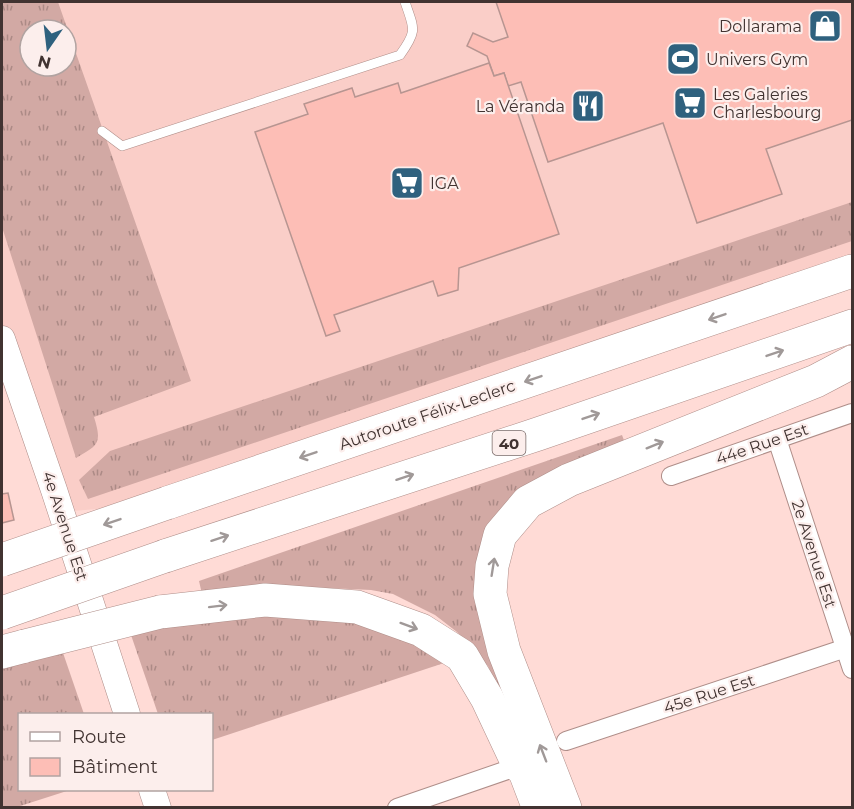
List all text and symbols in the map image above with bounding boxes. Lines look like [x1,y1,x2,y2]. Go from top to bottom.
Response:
shop icon: Dollarama [807,8,843,44]
place label: Dollarama [719,17,802,36]
north arrow [18,18,78,78]
sports icon: Univers Gym [665,41,701,77]
place label: Univers Gym [706,50,808,69]
text: N [36,51,53,73]
supermarket icon: Les Galeries Charlesbourg [672,85,708,121]
place label: Les Galeries Charlesbourg [713,85,821,122]
restaurant icon: La Véranda [570,88,606,124]
place label: La Véranda [476,97,565,116]
supermarket icon: IGA [389,165,425,201]
place label: IGA [430,174,459,193]
one-way arrow [708,312,727,323]
one-way arrow [765,346,784,357]
one-way arrow [524,375,543,386]
street label: Autoroute Félix-Leclerc [337,376,517,454]
one-way arrow [581,410,600,421]
street label: 44e Rue Est [713,419,811,469]
road number: 40 [492,431,526,455]
one-way arrow [646,439,664,450]
one-way arrow [299,451,318,462]
street label: 4e Avenue Est [38,469,92,584]
one-way arrow [396,471,414,482]
street label: 2e Avenue Est [788,498,841,611]
one-way arrow [103,517,122,528]
one-way arrow [210,532,229,543]
one-way arrow [487,558,498,577]
one-way arrow [208,600,227,611]
one-way arrow [399,621,418,632]
street label: 45e Rue Est [661,670,757,718]
legend [18,713,213,791]
text: Route [72,726,126,748]
one-way arrow [537,744,548,763]
text: Bâtiment [72,756,158,778]

